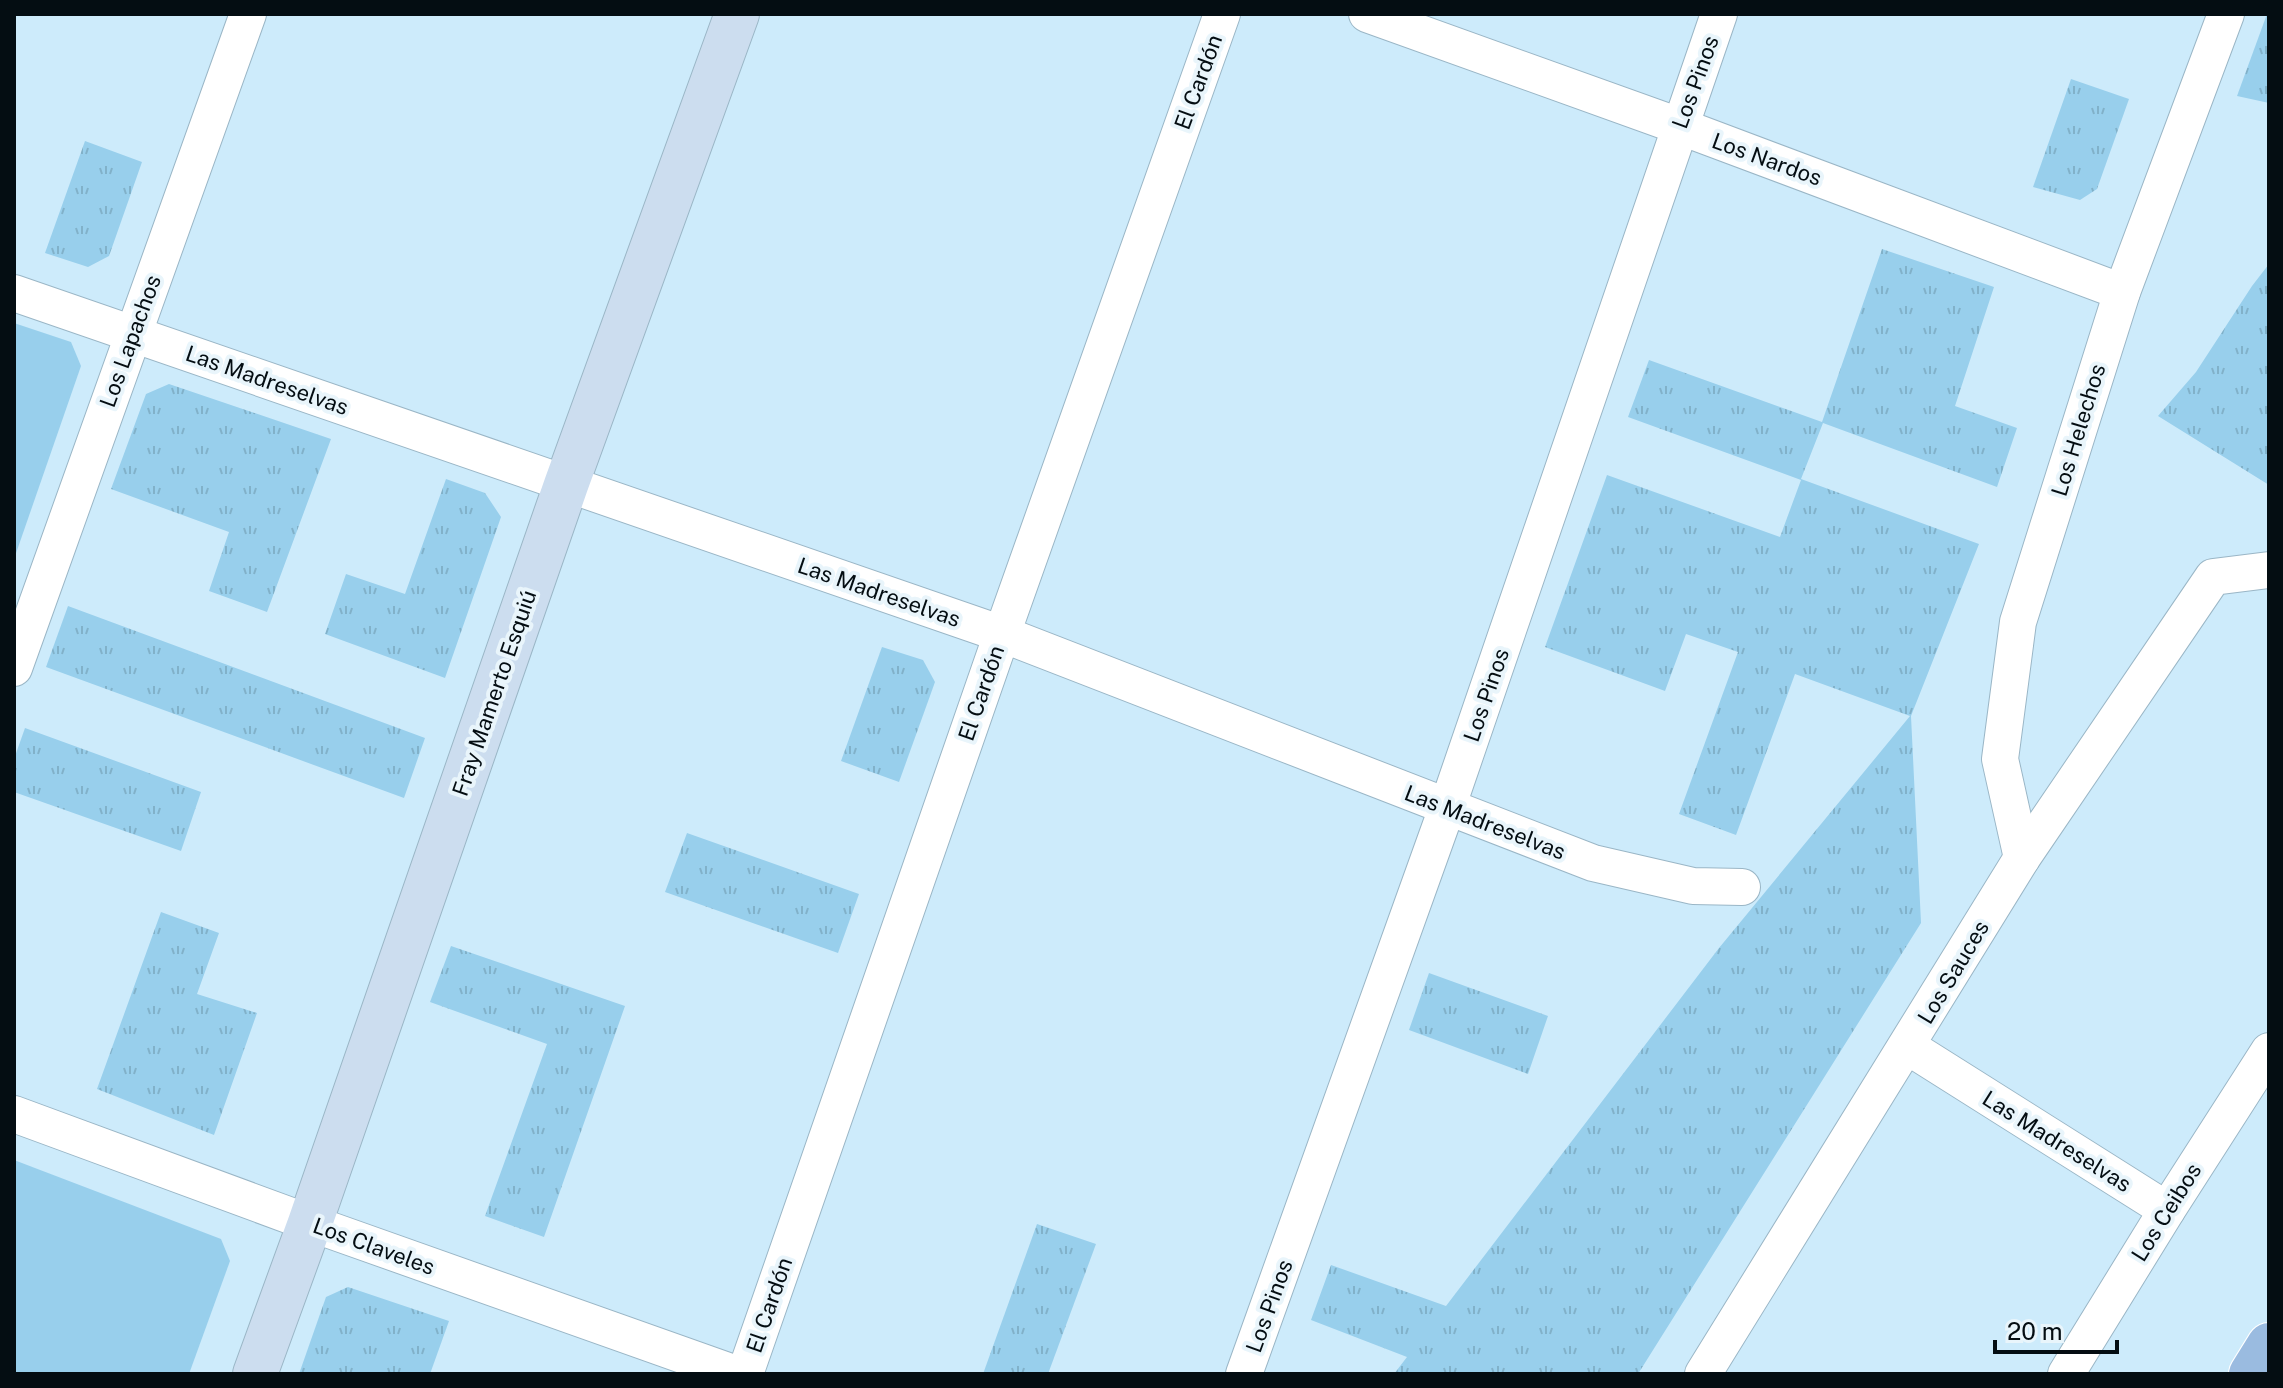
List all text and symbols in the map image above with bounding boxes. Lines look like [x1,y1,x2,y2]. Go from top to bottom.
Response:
street label: El Cardón [1169,31,1227,133]
street label: Los Pinos [1666,32,1724,132]
street label: Los Nardos [1709,127,1825,191]
street label: Los Lapachos [94,271,166,411]
street label: Las Madreselvas [182,340,352,420]
street label: Los Helechos [2046,361,2110,499]
street label: Las Madreselvas [794,552,964,632]
street label: Fray Mamerto Esquiú [447,587,541,799]
street label: El Cardón [953,642,1009,744]
street label: Los Pinos [1458,645,1514,745]
street label: Las Madreselvas [1401,779,1569,865]
street label: Los Sauces [1912,916,1994,1028]
street label: Las Madreselvas [1978,1085,2136,1197]
street label: Los Ceibos [2126,1158,2206,1266]
street label: Los Claveles [310,1212,438,1280]
street label: El Cardón [741,1254,797,1356]
street label: Los Pinos [1240,1256,1298,1356]
scale bar [1995,1304,2117,1354]
text: 20 m [2007,1317,2063,1345]

